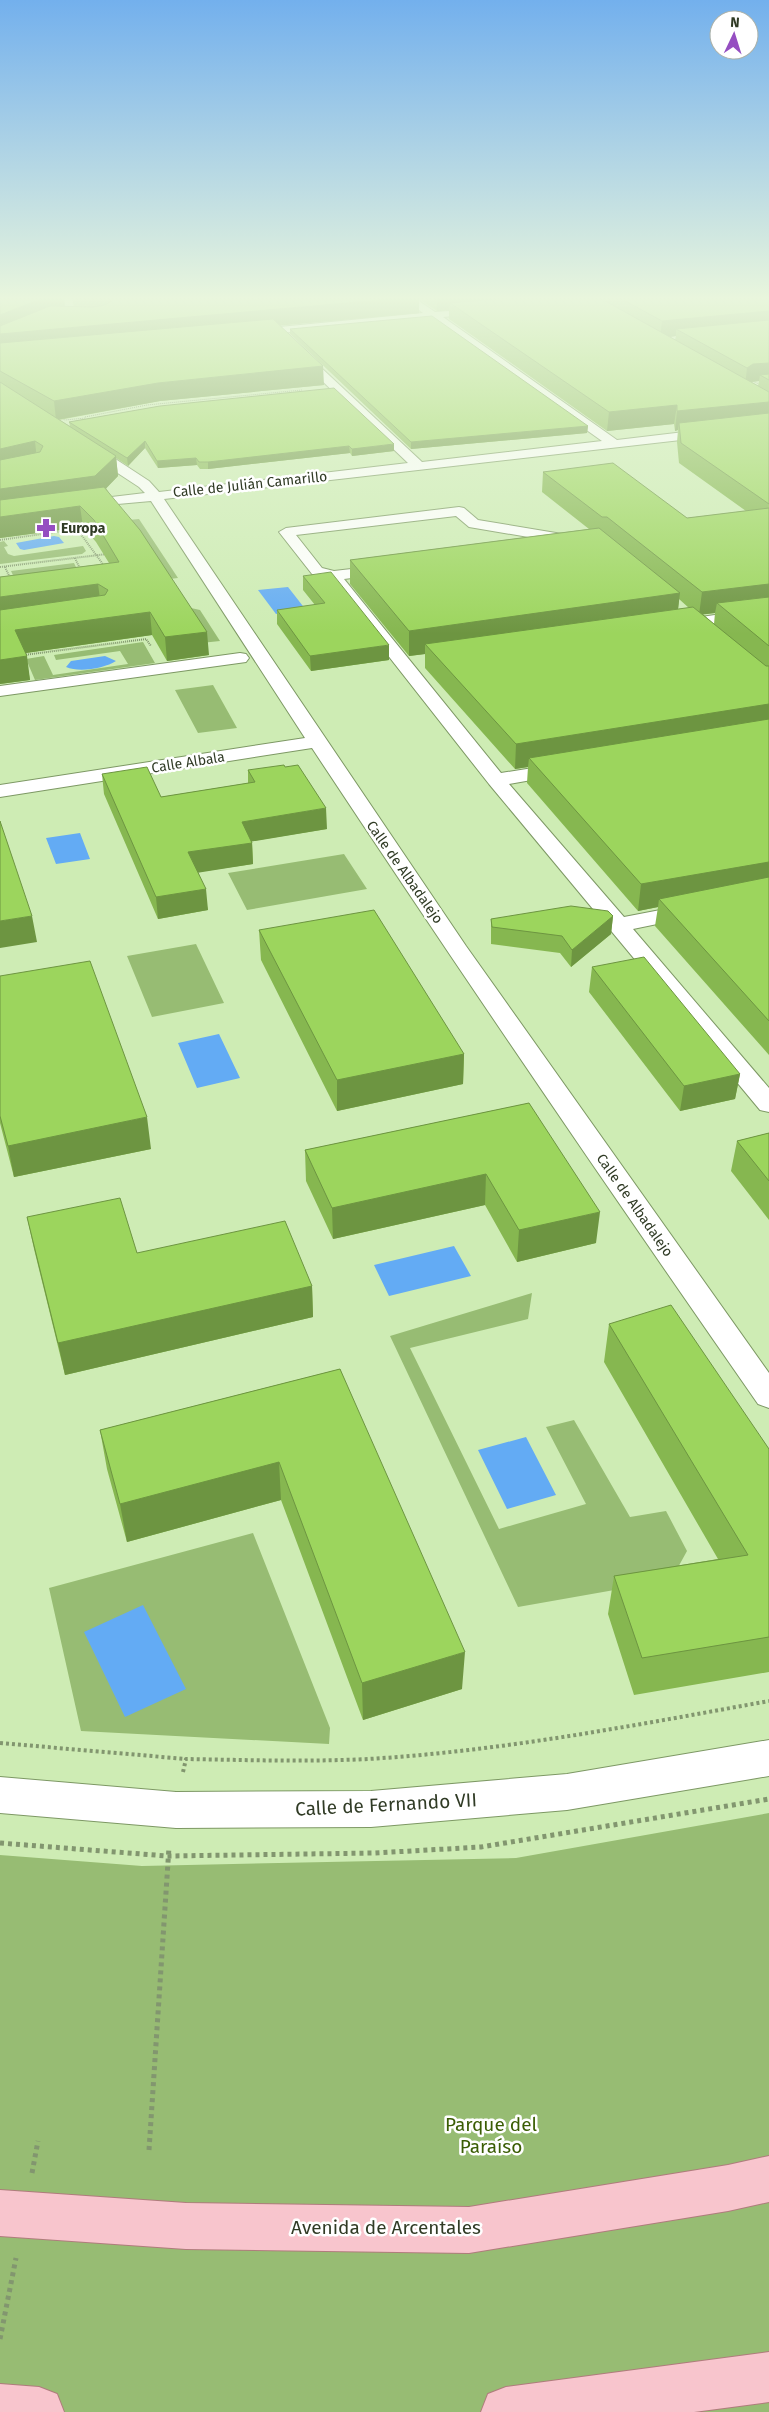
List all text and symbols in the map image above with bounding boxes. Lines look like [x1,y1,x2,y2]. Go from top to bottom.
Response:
north arrow [709,10,759,60]
text: N [730,14,740,31]
street label: Calle de Julián Camarillo [172,468,328,501]
pharmacy icon: Europa [35,517,57,539]
place label: Europa [61,520,106,537]
street label: Calle Albala [150,748,226,777]
street label: Calle de Albadalejo [363,817,447,927]
street label: Calle de Albadalejo [593,1150,677,1260]
street label: Calle de Fernando VII [295,1788,478,1821]
park label: Parque del Paraíso [445,2113,538,2158]
street label: Avenida de Arcentales [291,2216,481,2239]

